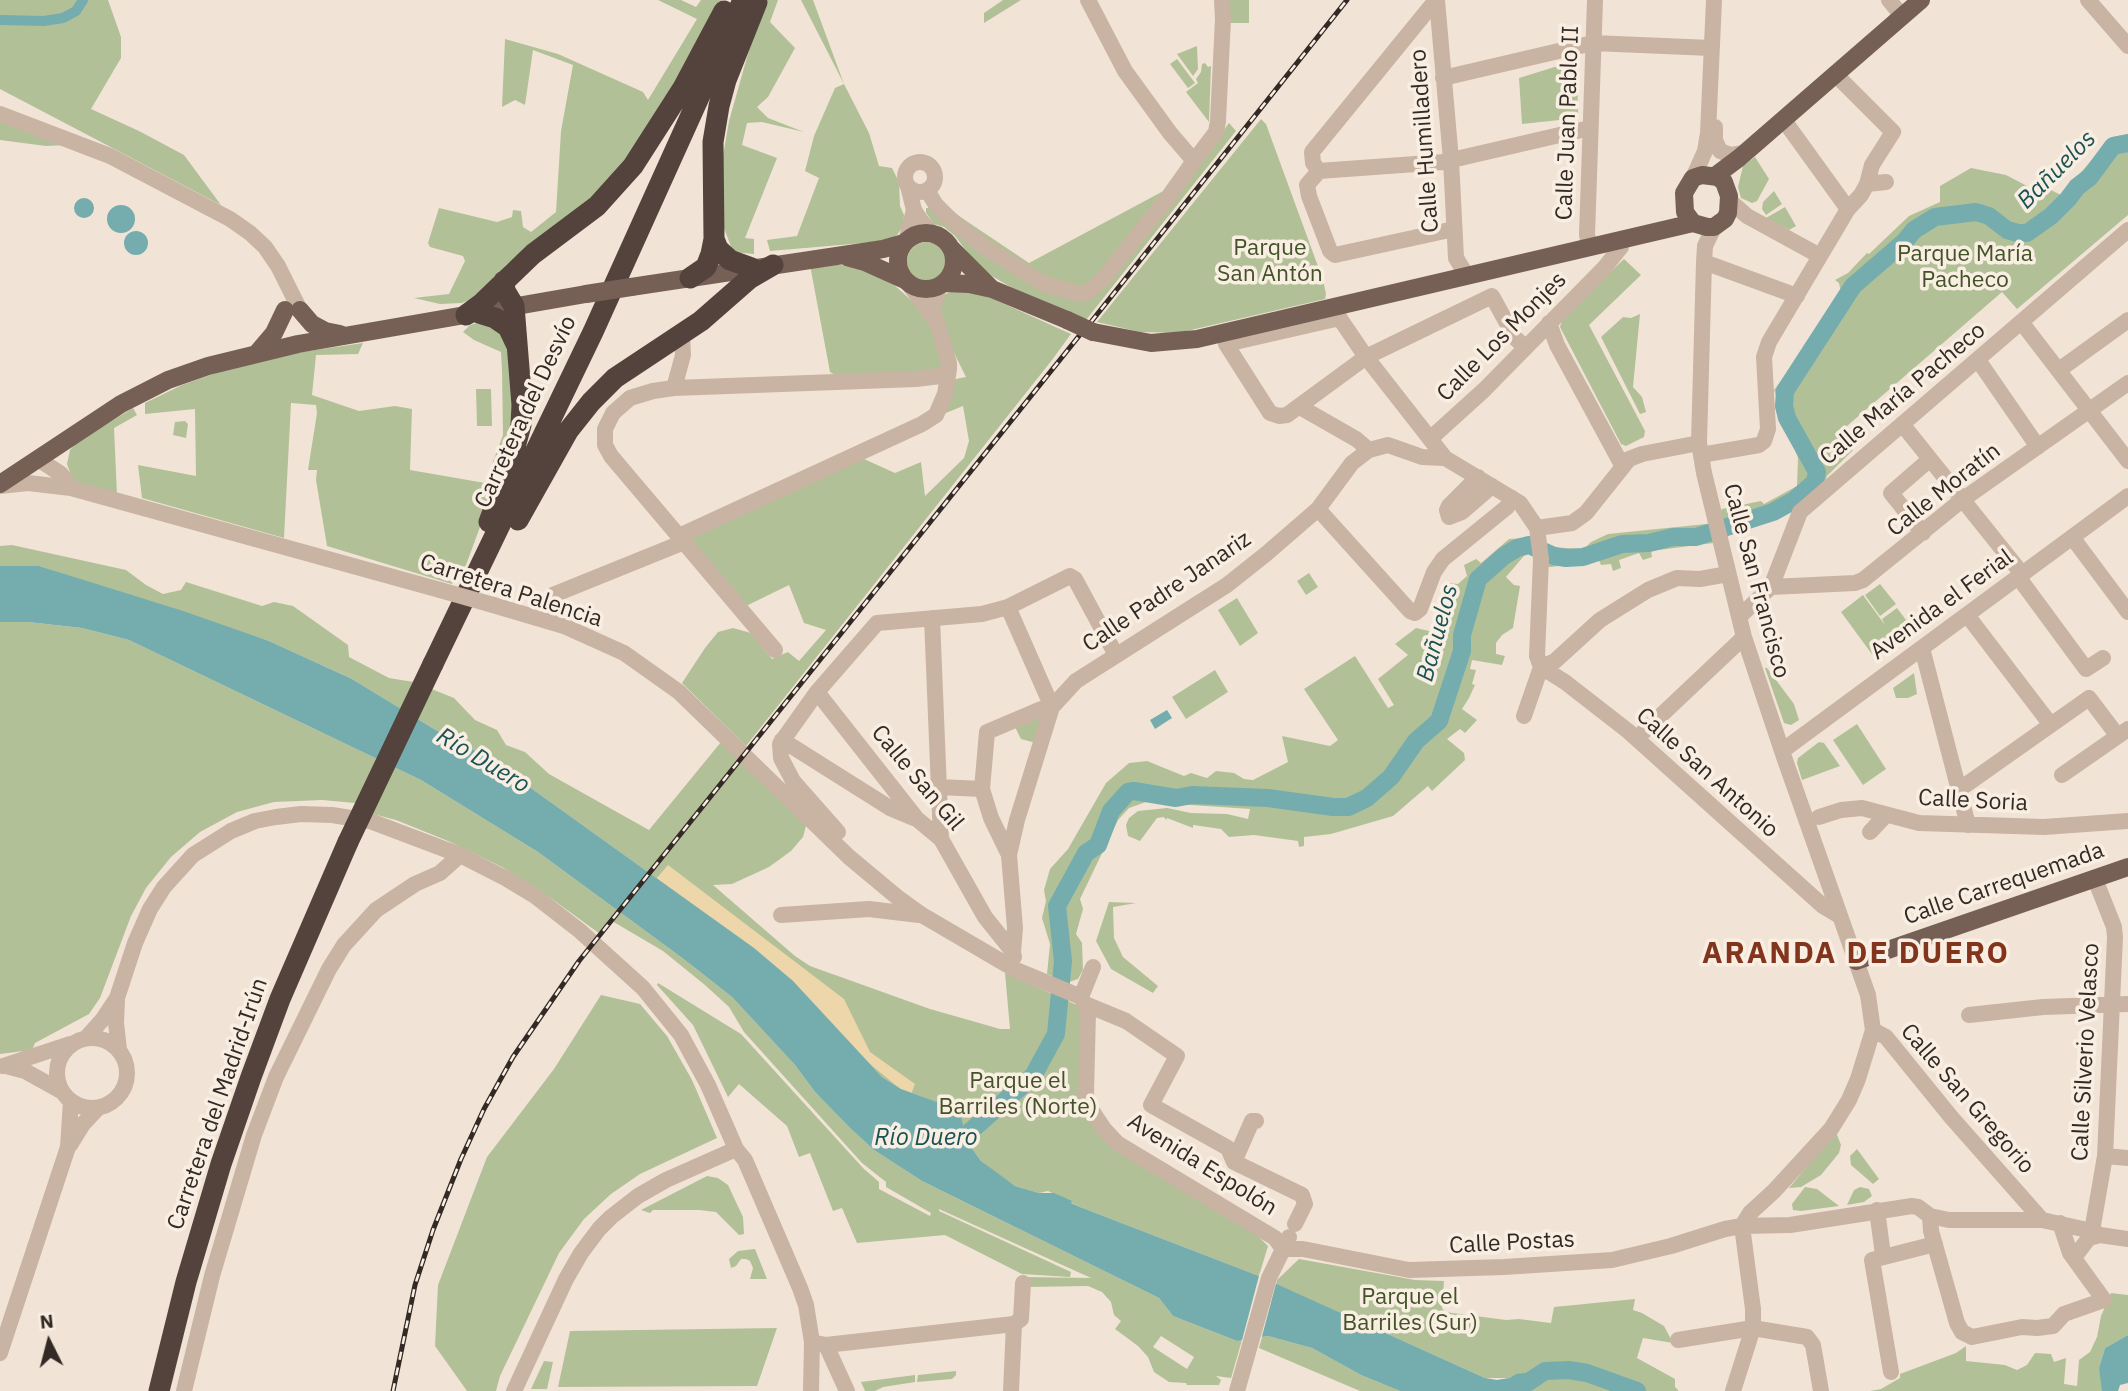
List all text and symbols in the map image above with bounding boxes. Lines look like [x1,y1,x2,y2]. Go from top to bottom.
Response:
street label: Calle Juan Pablo II [1551,25,1585,221]
street label: Calle Humilladero [1405,48,1445,234]
water label: Bañuelos [2012,125,2102,215]
park label: Parque San Antón [1217,234,1323,288]
park label: Parque María Pacheco [1897,240,2033,294]
street label: Calle Los Monjes [1431,266,1573,408]
street label: Carretera del Desvío [469,311,583,513]
street label: Calle María Pacheco [1815,317,1991,471]
street label: Calle Moratín [1882,437,2006,543]
street label: Calle San Francisco [1717,481,1795,681]
street label: Calle Padre Janariz [1078,525,1256,659]
street label: Avenida el Ferial [1865,544,2019,666]
street label: Carretera Palencia [416,548,606,634]
water label: Bañuelos [1411,581,1465,685]
street label: Calle San Antonio [1630,702,1784,844]
street label: Calle San Gil [865,720,969,836]
water label: Río Duero [431,722,535,800]
street label: Calle Soria [1917,784,2029,818]
street label: Calle Carrequemada [1900,837,2108,931]
district label: ARANDA DE DUERO [1704,936,2008,972]
street label: Calle Silverio Velasco [2067,942,2105,1162]
street label: Carretera del Madrid-Irún [162,975,274,1233]
street label: Calle San Gregorio [1894,1018,2040,1180]
park label: Parque el Barriles (Norte) [938,1067,1098,1121]
street label: Avenida Espolón [1122,1108,1282,1222]
water label: Río Duero [874,1124,978,1152]
street label: Calle Postas [1448,1226,1576,1260]
park label: Parque el Barriles (Sur) [1342,1283,1478,1337]
north arrow [14,1307,84,1377]
text: N [39,1308,55,1334]

